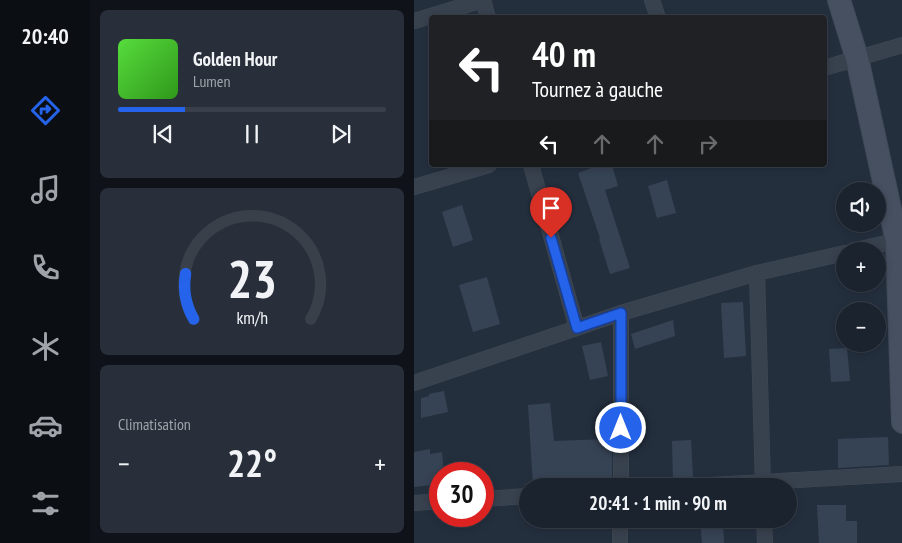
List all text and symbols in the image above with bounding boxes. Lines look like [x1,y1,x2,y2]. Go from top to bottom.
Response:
text: 20:40 [21,22,69,50]
text: 40 m [532,31,596,77]
icon: left [449,35,514,100]
text: Golden Hour [193,47,277,71]
text: Lumen [193,71,230,91]
text: Tournez à gauche [532,75,663,103]
icon: directions [28,93,63,128]
icon: previous [149,120,177,148]
icon: pause [238,120,266,148]
icon: next [327,120,355,148]
icon: left [535,130,563,158]
icon: ahead [588,130,616,158]
icon: ahead [641,130,669,158]
icon: right [694,130,722,158]
icon: music [28,172,63,207]
map controls [836,182,886,352]
button: sound [836,182,886,232]
pin [530,187,572,238]
icon: arrive [537,194,565,222]
button: + [836,242,886,292]
text: 23 [227,245,277,312]
icon: phone [28,250,63,285]
button: − [836,302,886,352]
text: km/h [236,306,268,329]
icon: climate [28,329,63,364]
position arrow [594,401,646,453]
icon: car [28,408,63,443]
text: Climatisation [118,414,191,434]
text: 22° [227,438,277,487]
text: − [118,445,130,482]
text: + [374,445,386,482]
speed limit sign: 30 [429,462,494,527]
icon: filters [28,486,63,521]
text: 20:41 · 1 min · 90 m [589,491,727,515]

